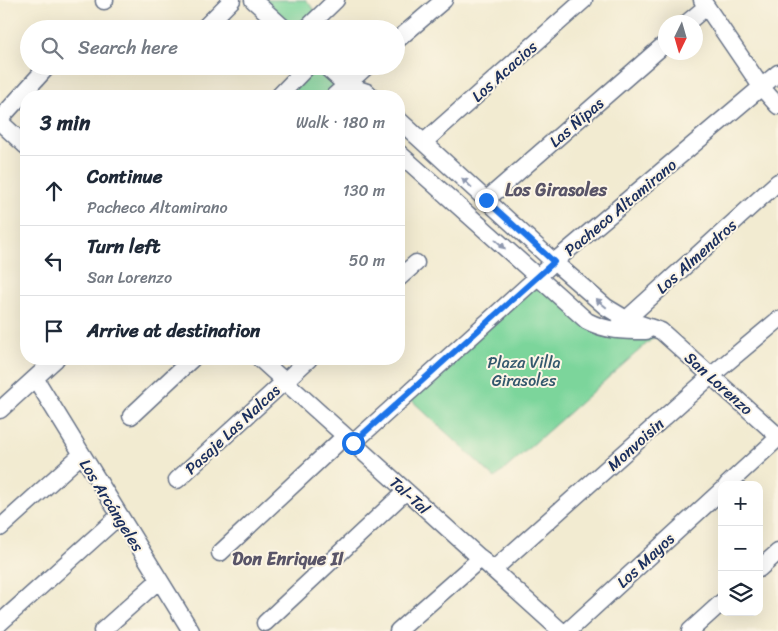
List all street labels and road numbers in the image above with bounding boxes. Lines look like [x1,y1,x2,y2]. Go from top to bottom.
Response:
street label: Los Acacios [464,33,545,109]
street label: Las Ñipas [542,90,611,155]
street label: Pacheco Altamirano [557,151,683,264]
street label: Los Almendros [649,211,744,301]
street label: San Lorenzo [677,344,760,423]
street label: Pasaje Las Nalcas [178,377,287,482]
street label: Monvoisin [600,410,671,478]
street label: Los Arcángeles [71,453,152,558]
street label: Tal-Tal [382,469,437,522]
street label: Los Mayos [609,525,682,595]

